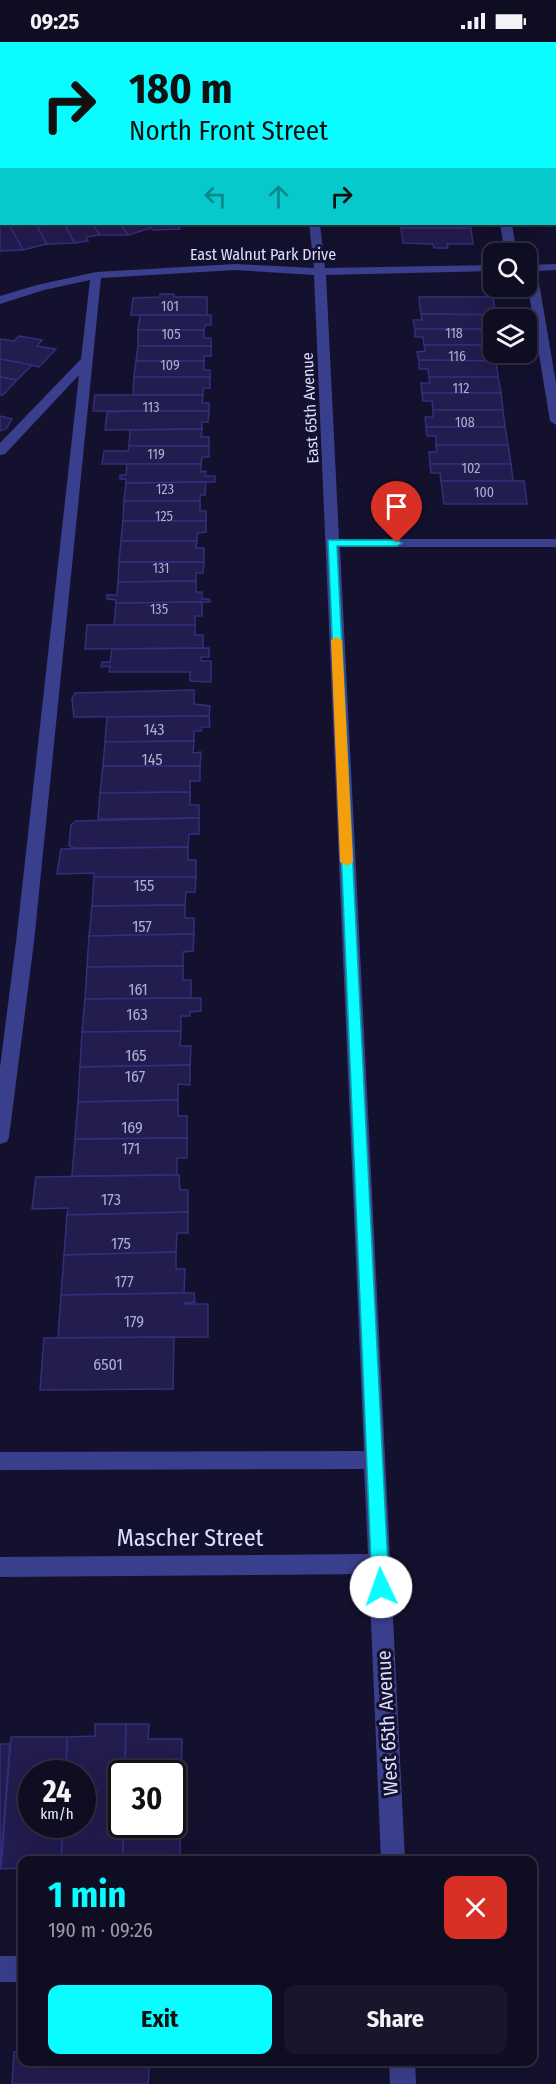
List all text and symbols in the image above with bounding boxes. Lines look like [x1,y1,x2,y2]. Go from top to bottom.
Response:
text: 09:25 [30,8,79,35]
text: 180 m [129,64,233,114]
icon: right [30,66,108,144]
text: North Front Street [129,115,328,147]
icon: left [199,180,232,213]
icon: ahead [262,180,295,213]
icon: right [325,180,358,213]
map controls [483,243,537,363]
button: search [483,243,537,297]
street label: East Walnut Park Drive [190,245,336,264]
house number: 101 [161,298,179,315]
button: layers [483,309,537,363]
house number: 118 [445,325,463,342]
house number: 105 [161,326,181,343]
house number: 116 [448,348,466,365]
street label: East 65th Avenue [298,352,322,464]
house number: 109 [160,357,180,374]
house number: 112 [453,380,469,397]
house number: 113 [142,399,160,416]
house number: 108 [455,414,475,431]
house number: 119 [147,446,165,463]
house number: 102 [462,460,480,477]
house number: 123 [156,481,174,498]
pin [371,481,422,543]
house number: 100 [474,484,494,501]
icon: arrive [380,490,413,523]
house number: 125 [155,508,173,525]
house number: 131 [153,560,169,577]
house number: 135 [150,601,168,618]
house number: 143 [144,720,164,739]
house number: 145 [141,750,163,769]
house number: 155 [134,876,154,895]
house number: 157 [132,917,152,936]
house number: 161 [128,980,148,999]
house number: 163 [126,1005,148,1024]
house number: 165 [125,1046,147,1065]
house number: 167 [125,1067,146,1086]
house number: 169 [121,1118,143,1137]
house number: 171 [122,1139,140,1158]
house number: 173 [101,1190,121,1209]
house number: 175 [111,1234,131,1253]
house number: 177 [114,1272,134,1291]
house number: 179 [124,1312,144,1331]
house number: 6501 [93,1355,123,1374]
street label: Mascher Street [117,1524,264,1552]
position arrow [349,1555,413,1619]
street label: West 65th Avenue [371,1650,403,1796]
speed limit sign: 30 [108,1760,186,1838]
text: 24 [43,1774,71,1810]
text: km/h [40,1805,74,1823]
text: 1 min [48,1873,126,1917]
button: close [444,1876,507,1939]
text: 190 m · 09:26 [48,1918,153,1942]
button: Exit [48,1985,272,2054]
button: Share [284,1985,507,2054]

